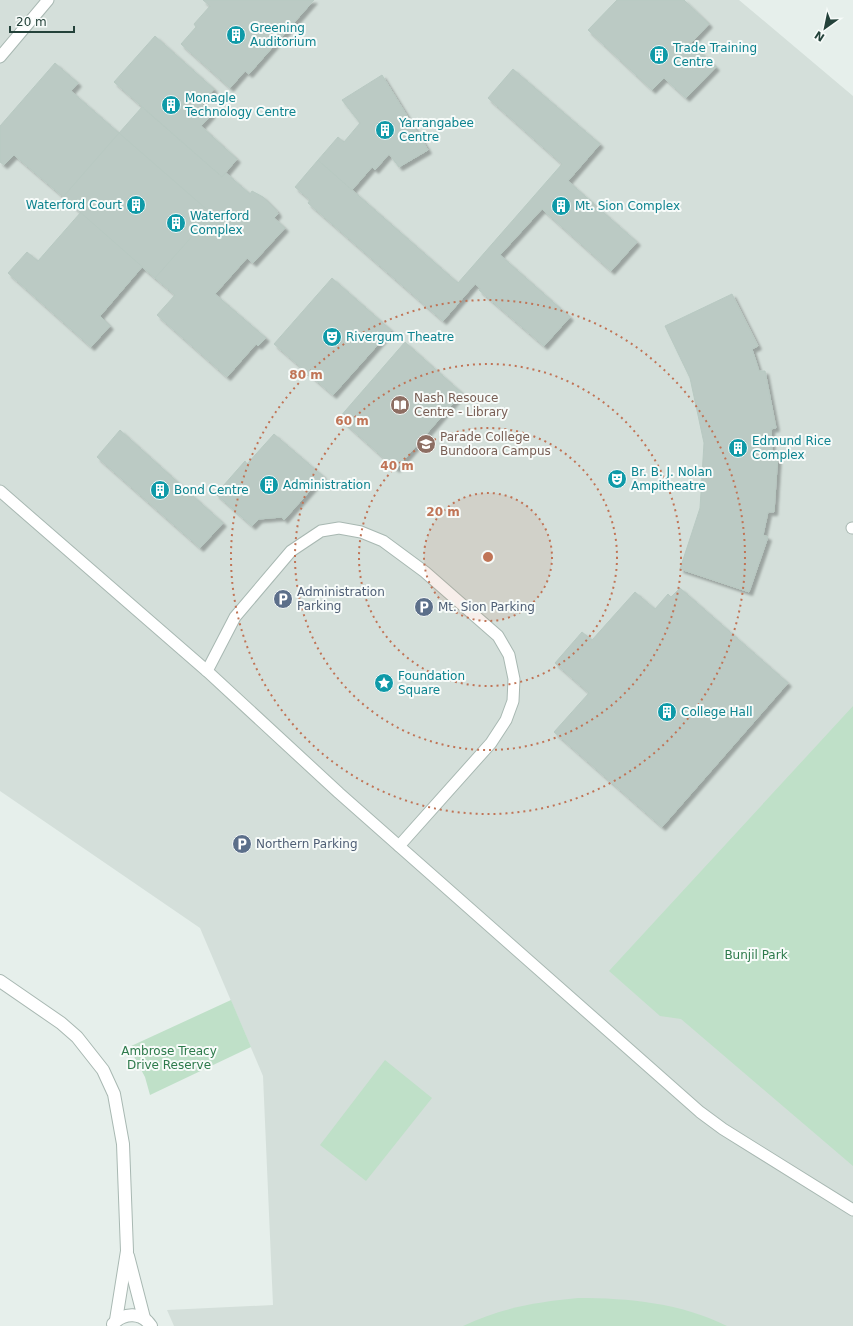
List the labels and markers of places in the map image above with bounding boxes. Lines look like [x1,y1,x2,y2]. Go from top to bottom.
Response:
place label: Greening Auditorium [250,21,316,49]
building icon: Greening Auditorium [225,24,247,46]
place label: Trade Training Centre [672,41,757,69]
building icon: Trade Training Centre [648,44,670,66]
place label: Monagle Technology Centre [184,91,296,119]
building icon: Monagle Technology Centre [160,94,182,116]
place label: Yarrangabee Centre [398,116,474,144]
building icon: Yarrangabee Centre [374,119,396,141]
building icon: Waterford Court [125,194,147,216]
building icon: Mt. Sion Complex [550,195,572,217]
place label: Waterford Court [26,198,122,212]
place label: Mt. Sion Complex [575,199,680,213]
place label: Waterford Complex [190,209,249,237]
building icon: Waterford Complex [165,212,187,234]
theatre icon: Rivergum Theatre [321,326,343,348]
place label: Rivergum Theatre [346,330,454,344]
place label: Nash Resouce Centre - Library [414,391,508,419]
library icon: Nash Resouce Centre - Library [389,394,411,416]
place label: Parade College Bundoora Campus [440,430,551,458]
school or university icon: Parade College Bundoora Campus [415,433,437,455]
place label: Edmund Rice Complex [752,434,831,462]
building icon: Edmund Rice Complex [727,437,749,459]
place label: Br. B. J. Nolan Ampitheatre [631,465,712,493]
theatre icon: Br. B. J. Nolan Ampitheatre [606,468,628,490]
building icon: Administration [258,474,280,496]
place label: Administration [283,478,371,492]
building icon: Bond Centre [149,479,171,501]
place label: Bond Centre [174,483,249,497]
centre of rings [481,550,495,564]
place label: Administration Parking [297,585,385,613]
parking icon: Administration Parking [272,588,294,610]
parking icon: Mt. Sion Parking [413,596,435,618]
place label: Mt. Sion Parking [438,600,535,614]
place label: Foundation Square [398,669,465,697]
place icon: Foundation Square [373,672,395,694]
building icon: College Hall [656,701,678,723]
place label: College Hall [681,705,753,719]
parking icon: Northern Parking [231,833,253,855]
place label: Northern Parking [256,837,358,851]

